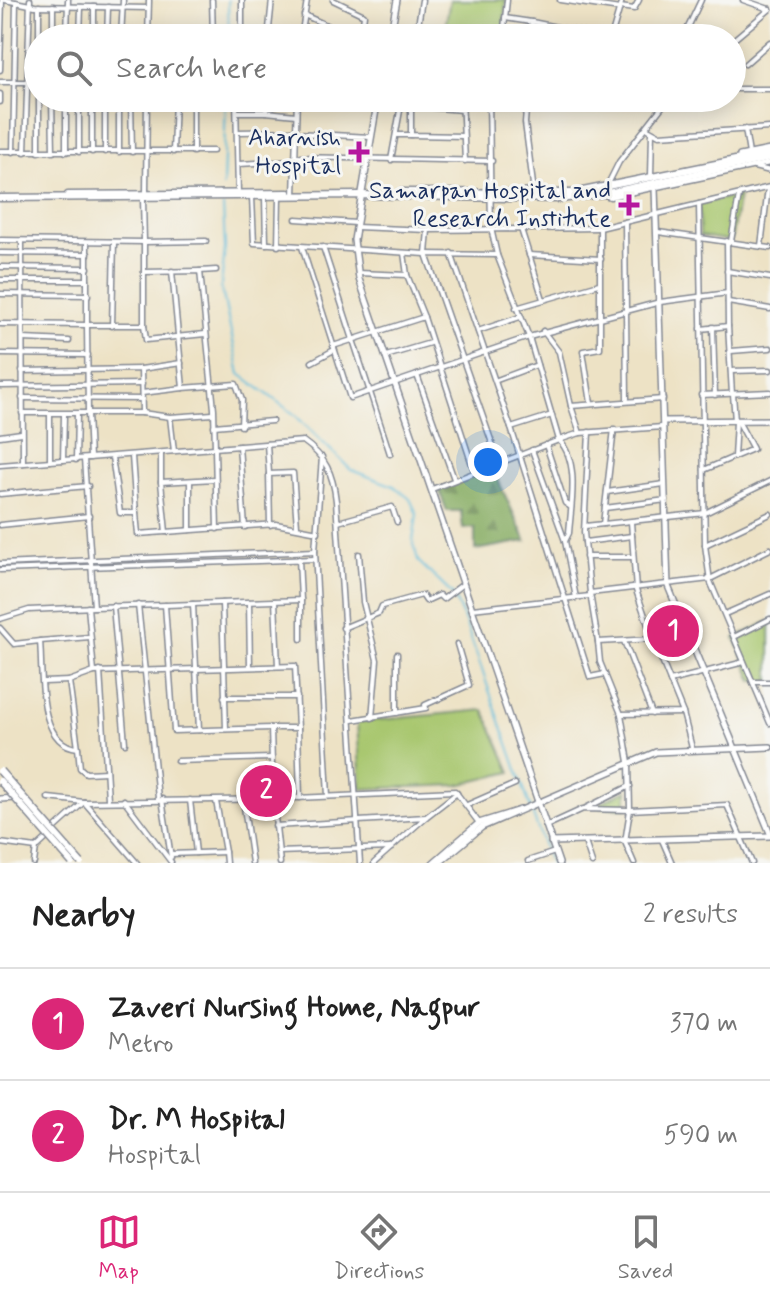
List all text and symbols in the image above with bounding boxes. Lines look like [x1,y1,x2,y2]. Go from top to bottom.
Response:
search box [24,24,746,112]
icon: search [52,46,96,90]
text: Search here [116,49,267,88]
place label: Aharnish Hospital [248,123,341,182]
marker: Aharnish Hospital [348,141,370,163]
place label: Samarpan Hospital and Research Institute [369,176,611,235]
marker: Samarpan Hospital and Research Institute [618,194,640,216]
your location [468,442,508,482]
pin: 1 [647,601,699,661]
pin: 2 [240,761,292,821]
text: Nearby [32,893,136,938]
text: 2 results [643,898,738,932]
text: Zaveri Nursing Home, Nagpur [108,988,480,1027]
text: 1 [52,1007,64,1041]
text: 370 m [670,1007,738,1041]
text: Metro [108,1027,174,1061]
text: Dr. M Hospital [108,1100,285,1139]
text: 2 [52,1119,64,1153]
text: 590 m [664,1119,738,1153]
text: Hospital [108,1139,201,1173]
tab: Map [97,1210,141,1286]
tab: Directions [334,1210,424,1286]
tab: Saved [618,1210,673,1286]

